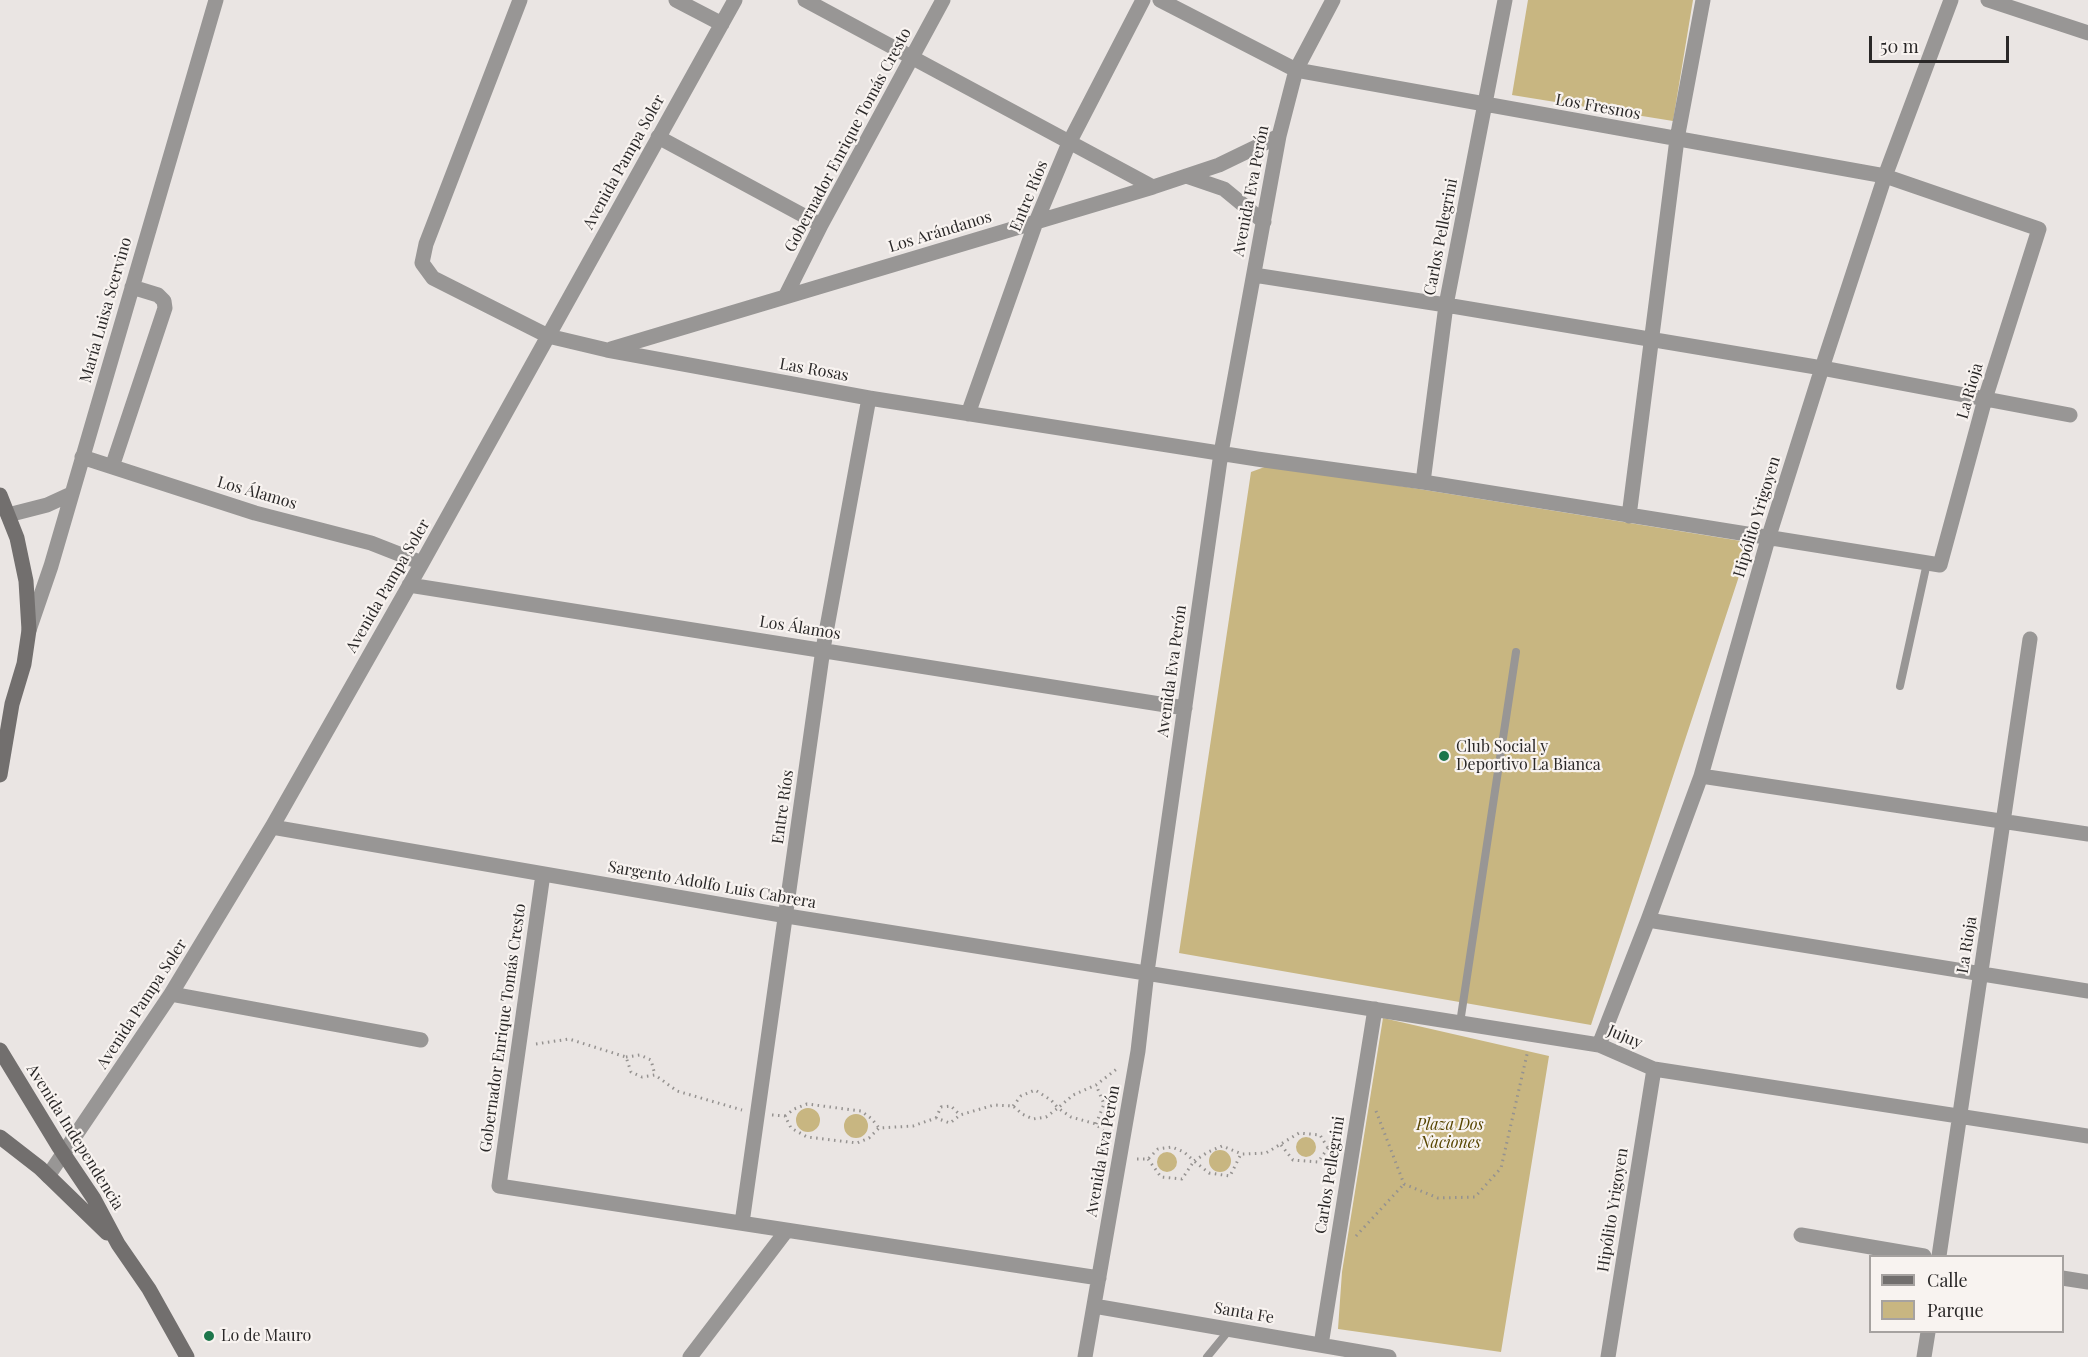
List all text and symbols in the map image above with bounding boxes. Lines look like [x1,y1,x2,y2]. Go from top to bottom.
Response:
scale bar [1872,24,2012,62]
street label: Gobernador Enrique Tomás Cresto [781,25,915,255]
text: 50 m [1880,34,1919,58]
street label: Los Fresnos [1554,90,1642,124]
street label: Avenida Pampa Soler [579,91,669,233]
street label: Avenida Eva Perón [1229,124,1273,258]
street label: Entre Ríos [1006,158,1052,234]
street label: Carlos Pellegrini [1420,177,1462,297]
street label: Los Arándanos [886,207,994,257]
street label: María Luisa Scervino [76,235,136,385]
street label: Las Rosas [778,354,850,386]
street label: La Rioja [1953,361,1987,421]
street label: Hipólito Yrigoyen [1729,454,1785,580]
street label: Los Álamos [215,472,299,514]
street label: Avenida Pampa Soler [342,516,434,656]
street label: Avenida Eva Perón [1153,604,1191,738]
street label: Los Álamos [758,612,842,644]
place label: Club Social y Deportivo La Bianca [1456,737,1601,775]
marker: Club Social y Deportivo La Bianca [1437,749,1451,763]
street label: Entre Ríos [768,769,798,845]
street label: Sargento Adolfo Luis Cabrera [606,857,818,913]
street label: Gobernador Enrique Tomás Cresto [476,902,530,1154]
street label: La Rioja [1953,915,1981,975]
street label: Avenida Pampa Soler [93,935,191,1073]
street label: Jujuy [1605,1021,1645,1053]
street label: Avenida Independencia [22,1061,128,1213]
street label: Avenida Eva Perón [1082,1084,1124,1218]
street label: Carlos Pellegrini [1311,1115,1349,1235]
park label: Plaza Dos Naciones [1416,1115,1484,1153]
street label: Hipólito Yrigoyen [1594,1146,1632,1274]
legend [1869,1255,2064,1333]
text: Calle [1927,1268,1968,1292]
street label: Santa Fe [1212,1298,1276,1328]
text: Parque [1927,1298,1984,1322]
place label: Lo de Mauro [221,1326,311,1346]
marker: Lo de Mauro [202,1329,216,1343]

